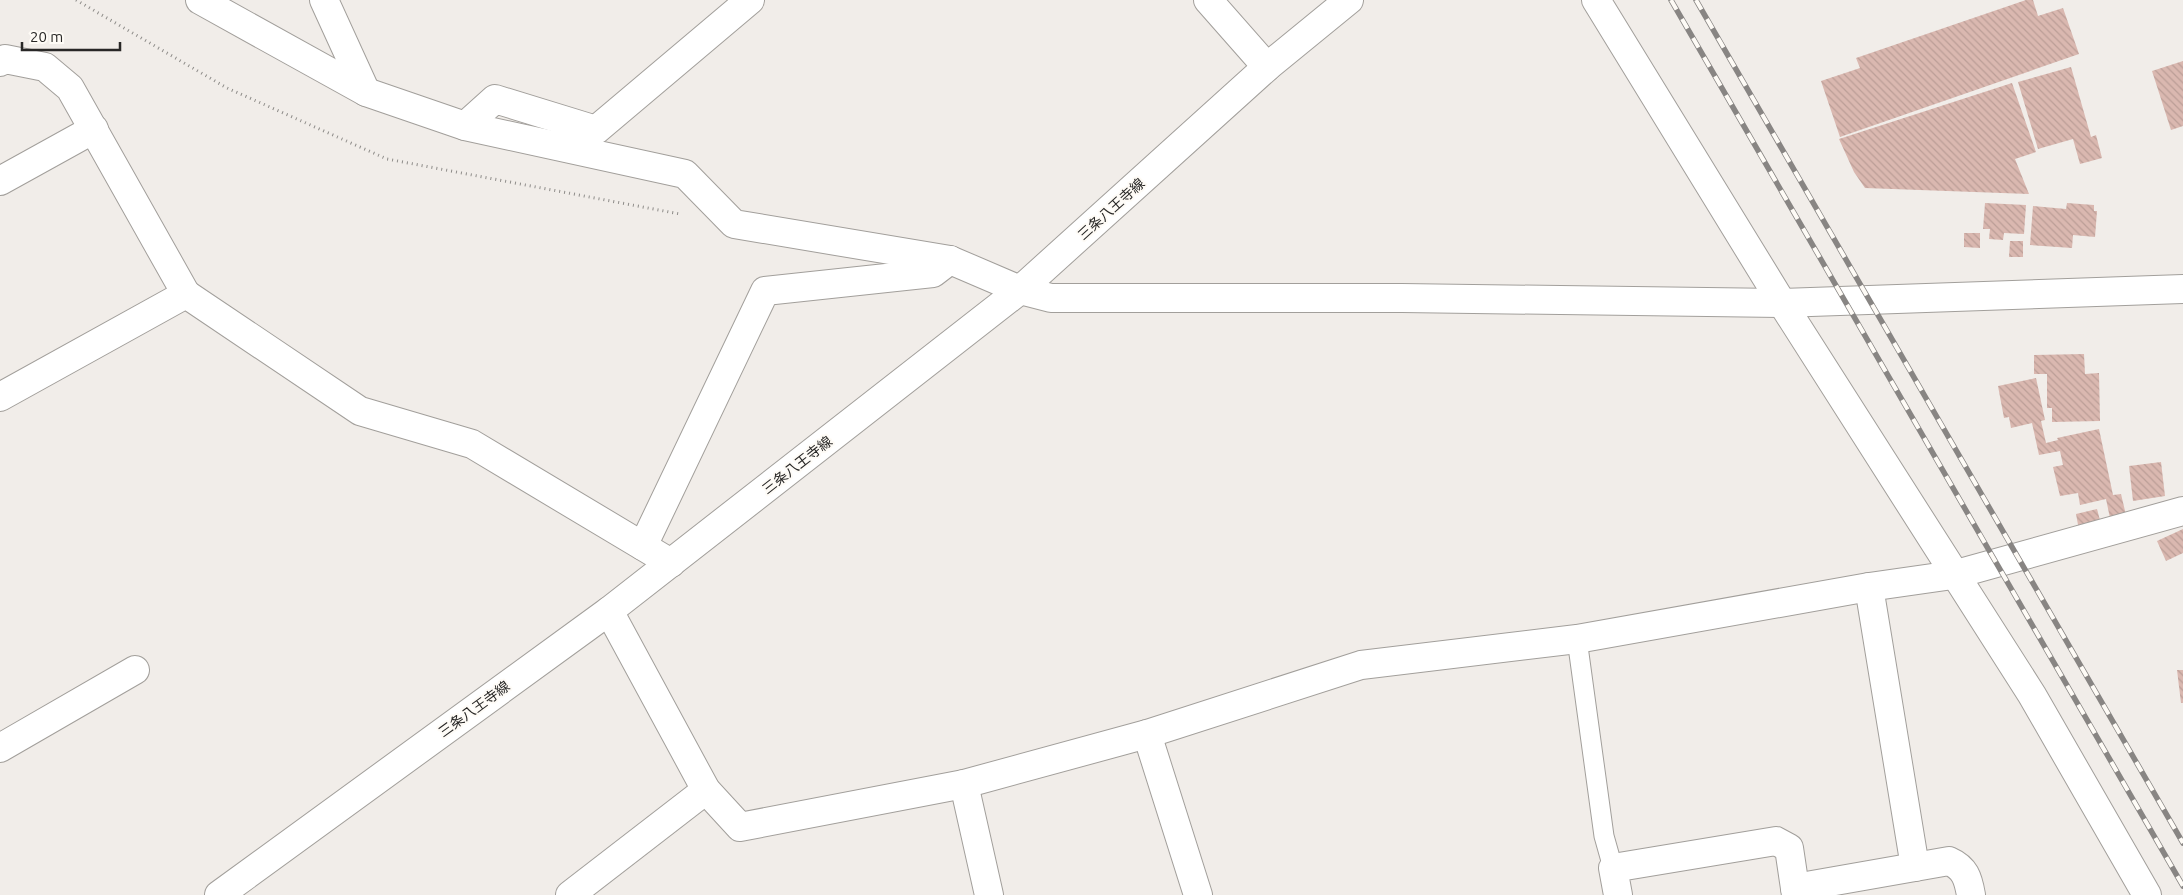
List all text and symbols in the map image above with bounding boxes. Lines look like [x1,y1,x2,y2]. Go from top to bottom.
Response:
scale bar [22,20,120,52]
text: 20 m [30,28,63,45]
street label: 三条八王寺線 [1074,175,1148,243]
street label: 三条八王寺線 [759,433,835,497]
street label: 三条八王寺線 [435,678,513,740]

